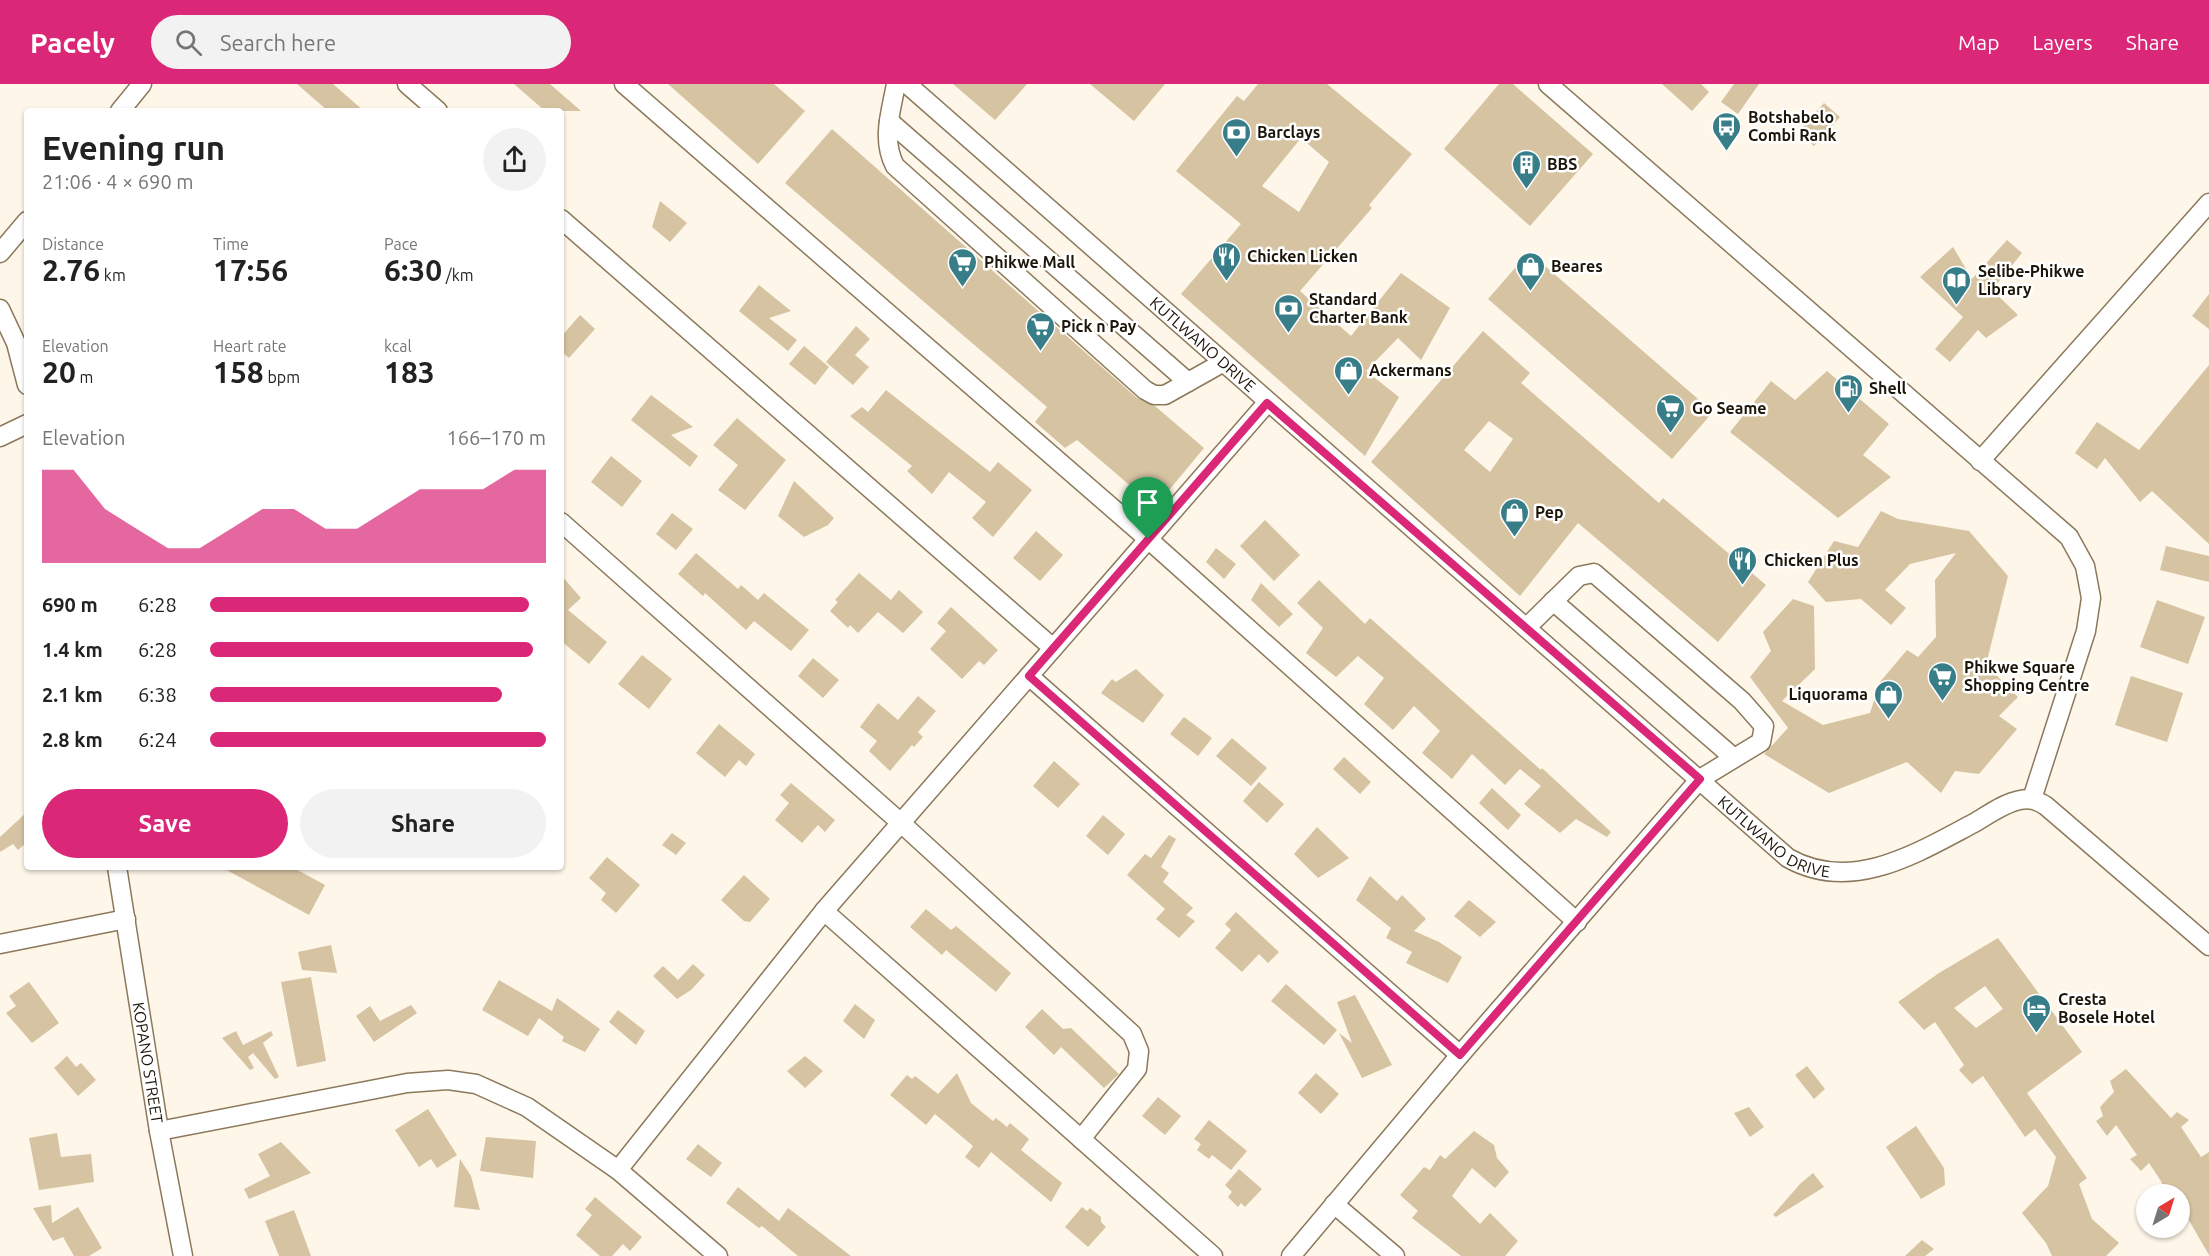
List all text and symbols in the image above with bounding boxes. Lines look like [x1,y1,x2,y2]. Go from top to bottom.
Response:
search box [151,15,571,69]
icon: search [172,26,205,59]
text: Pacely [30,27,115,58]
text: Search here [220,30,336,55]
text: Map [1958,30,1999,54]
text: Layers [2032,30,2093,54]
text: Share [2126,30,2179,54]
place label: Botshabelo Combi Rank [1748,108,1837,144]
bus stop icon: Botshabelo Combi Rank [1711,110,1743,152]
bank icon: Barclays [1220,116,1252,158]
place label: Barclays [1257,123,1320,141]
button: share [483,128,546,191]
text: Evening run [42,129,225,166]
building icon: BBS [1510,148,1542,190]
place label: BBS [1547,155,1577,173]
text: 21:06 · 4 × 690 m [42,170,194,193]
text: Distance [42,235,104,253]
text: Time [213,235,249,253]
text: Pace [384,235,418,253]
restaurant icon: Chicken Licken [1210,240,1242,282]
supermarket icon: Phikwe Mall [947,246,979,288]
place label: Chicken Licken [1247,247,1358,265]
shop icon: Beares [1514,250,1546,292]
text: 2.76 [42,253,100,287]
text: 17:56 [213,253,288,287]
text: 6:30 [384,253,442,287]
place label: Phikwe Mall [984,253,1075,271]
place label: Beares [1551,257,1603,275]
place label: Selibe-Phikwe Library [1978,262,2084,298]
library icon: Selibe-Phikwe Library [1941,264,1973,306]
text: km [100,266,126,284]
text: /km [442,266,474,284]
place label: Standard Charter Bank [1309,290,1408,326]
bank icon: Standard Charter Bank [1272,292,1304,334]
street label: KUTLWANO DRIVE [1147,293,1259,395]
supermarket icon: Pick n Pay [1024,310,1056,352]
place label: Pick n Pay [1061,317,1137,335]
text: Elevation [42,337,109,355]
text: Heart rate [213,337,287,355]
text: kcal [384,337,412,355]
shop icon: Ackermans [1332,354,1364,396]
text: 20 [42,355,76,389]
text: 158 [213,355,264,389]
text: 183 [384,355,435,389]
place label: Ackermans [1369,361,1452,379]
text: m [76,368,93,386]
text: bpm [264,368,300,386]
fuel station icon: Shell [1832,372,1864,414]
place label: Shell [1869,379,1907,397]
supermarket icon: Go Seame [1655,392,1687,434]
place label: Go Seame [1692,399,1767,417]
text: Elevation [42,426,125,449]
text: 166–170 m [447,426,546,449]
pin [1122,477,1173,539]
icon: arrive [1131,486,1164,519]
shop icon: Pep [1498,496,1530,538]
place label: Pep [1535,503,1564,521]
restaurant icon: Chicken Plus [1727,544,1759,586]
place label: Chicken Plus [1764,551,1859,569]
text: 690 m [42,593,98,616]
text: 6:28 [138,593,177,616]
text: 1.4 km [42,638,103,661]
text: 6:28 [138,638,177,661]
place label: Phikwe Square Shopping Centre [1964,658,2090,694]
supermarket icon: Phikwe Square Shopping Centre [1927,660,1959,702]
shop icon: Liquorama [1873,678,1905,720]
text: 2.1 km [42,683,103,706]
text: 6:38 [138,683,177,706]
place label: Liquorama [1789,685,1868,703]
text: 2.8 km [42,728,103,751]
text: 6:24 [138,728,177,751]
button: Save [42,789,288,858]
button: Share [300,789,546,858]
street label: KUTLWANO DRIVE [1715,792,1831,880]
place label: Cresta Bosele Hotel [2058,990,2155,1026]
hotel icon: Cresta Bosele Hotel [2021,992,2053,1034]
street label: KOPANO STREET [130,1001,167,1125]
north arrow [2136,1184,2190,1238]
map controls [2136,1184,2190,1238]

